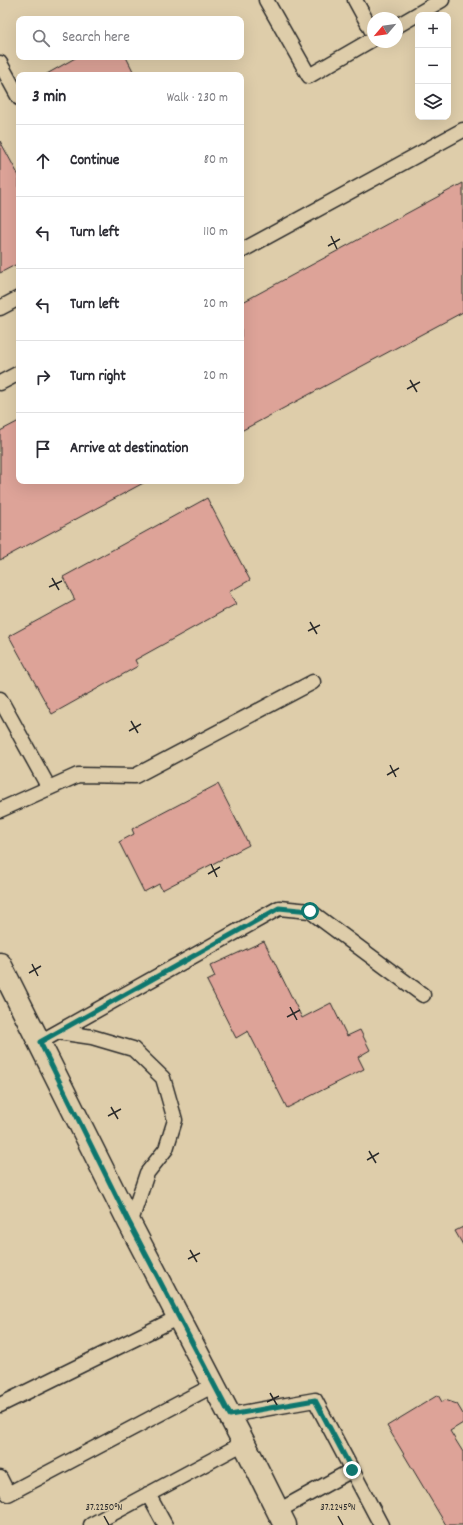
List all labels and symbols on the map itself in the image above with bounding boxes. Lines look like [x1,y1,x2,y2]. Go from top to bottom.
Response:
north arrow [367,12,403,48]
route start [301,902,319,920]
route end [343,1461,361,1479]
text: 37.2250°N [86,1501,123,1515]
text: 37.2245°N [320,1501,356,1515]

